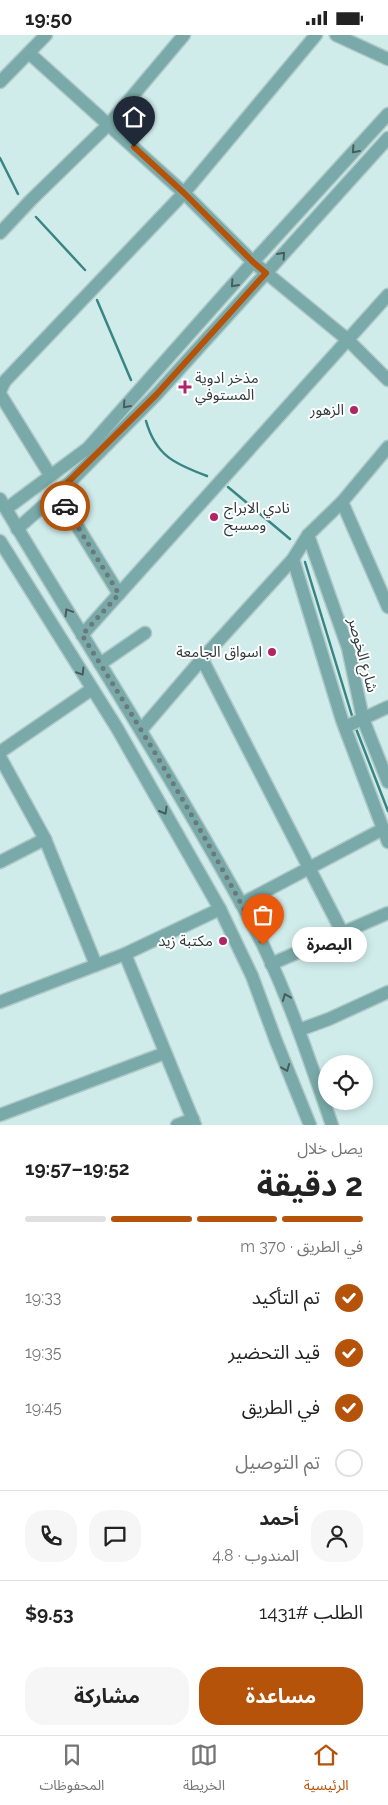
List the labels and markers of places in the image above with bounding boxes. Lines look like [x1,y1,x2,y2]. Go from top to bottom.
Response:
pin [113,96,155,147]
place label: مذخر ادویة المستوفي [195,369,259,406]
marker: مذخر ادویة المستوفي [179,381,191,393]
place label: الزهور [309,401,344,419]
marker: الزهور [348,404,360,416]
place label: نادي الابراج ومسبح [224,499,290,537]
marker: نادي الابراج ومسبح [208,511,220,523]
place label: اسواق الجامعة [176,643,262,661]
marker: اسواق الجامعة [266,646,278,658]
pin [242,894,284,945]
callout: البصرة [293,927,368,963]
place label: مكتبة زيد [158,932,213,950]
marker: مكتبة زيد [217,935,229,947]

